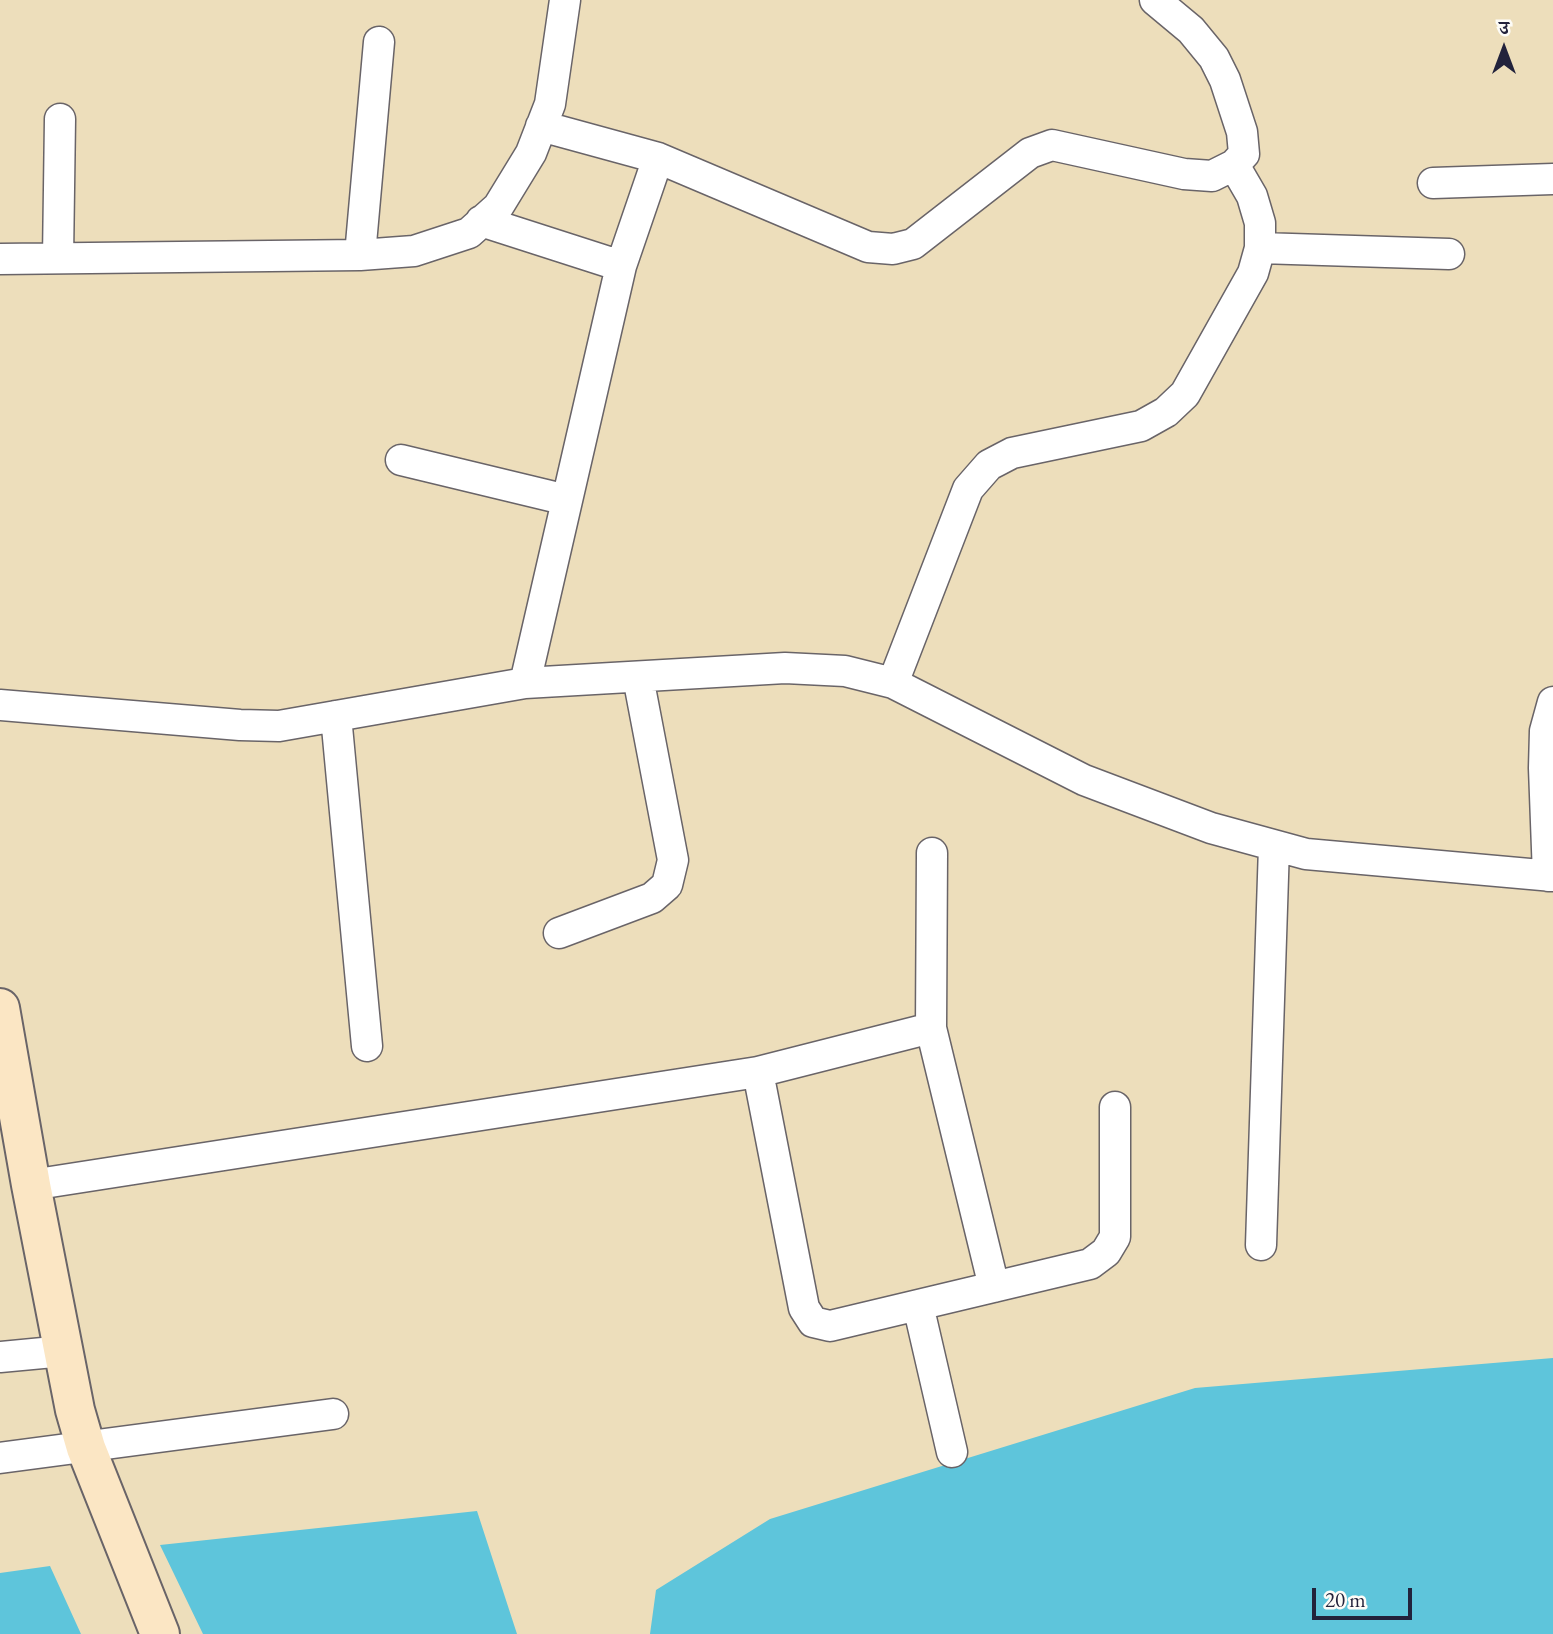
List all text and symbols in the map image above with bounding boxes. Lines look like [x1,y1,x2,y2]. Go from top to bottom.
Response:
north arrow [1469,14,1539,84]
text: उ [1499,15,1509,40]
scale bar [1315,1574,1415,1618]
text: 20 m [1325,1586,1366,1613]

